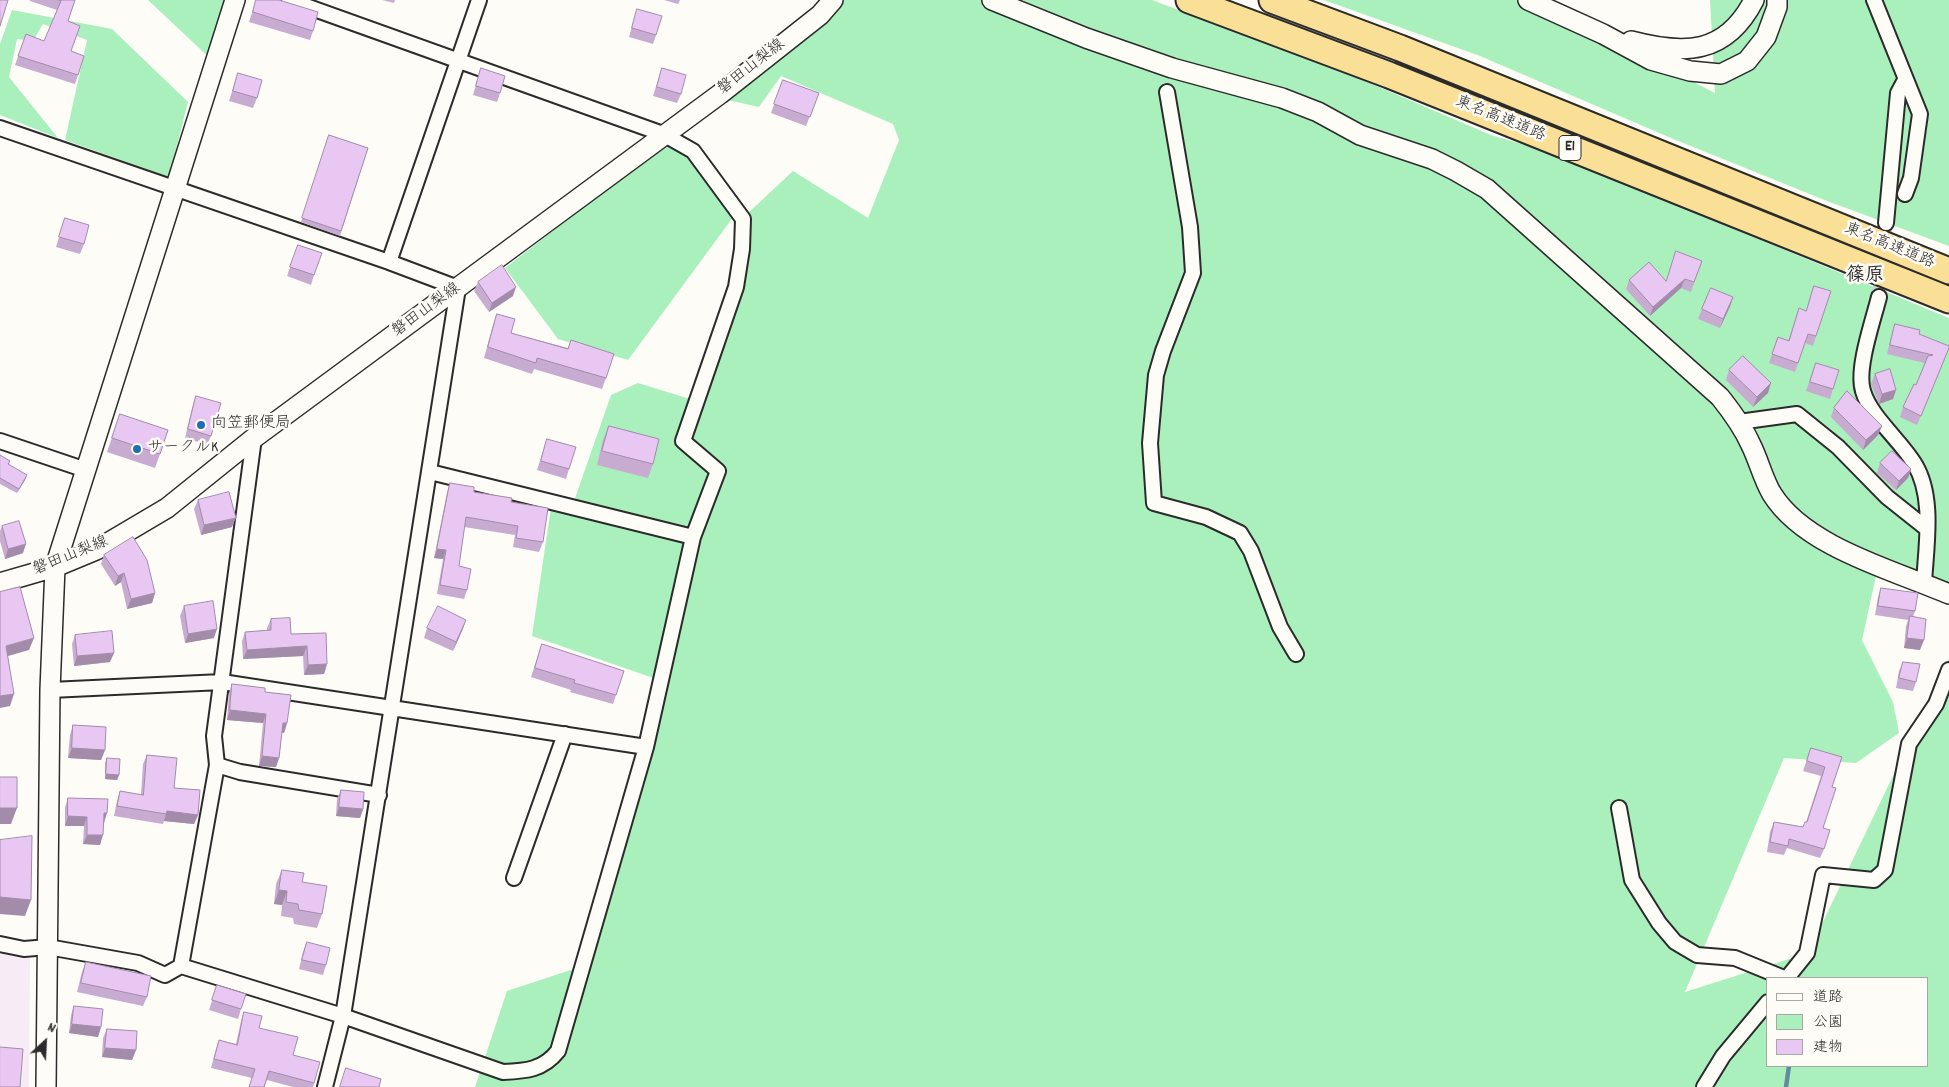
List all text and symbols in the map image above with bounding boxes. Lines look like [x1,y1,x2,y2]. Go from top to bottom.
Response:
street label: 磐田山梨線 [715,36,789,100]
street label: 東名高速道路 [1452,93,1548,147]
road number: E1 [1559,136,1581,160]
street label: 東名高速道路 [1841,220,1937,274]
district label: 篠原 [1846,266,1884,288]
street label: 磐田山梨線 [389,280,465,342]
place label: 向笠郵便局 [211,415,291,435]
marker: 向笠郵便局 [195,419,207,431]
place label: サークルK [147,439,218,459]
marker: サークルK [131,443,143,455]
street label: 磐田山梨線 [30,533,112,581]
legend [1766,977,1929,1067]
text: 道路 [1813,987,1843,1009]
text: 公園 [1813,1012,1843,1034]
north arrow [20,1017,70,1067]
text: N [44,1018,59,1039]
text: 建物 [1813,1037,1843,1059]

